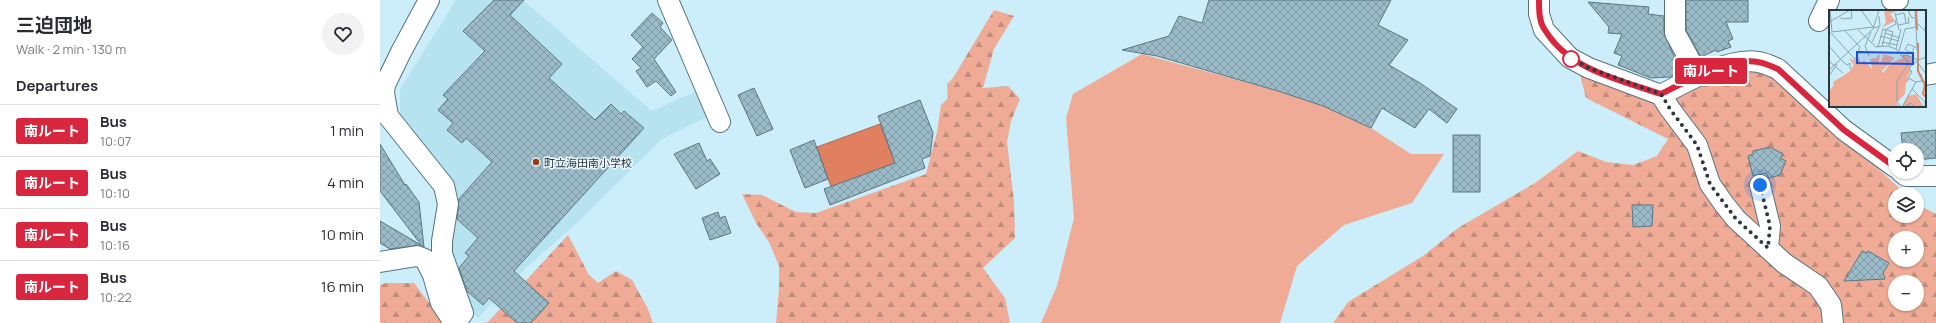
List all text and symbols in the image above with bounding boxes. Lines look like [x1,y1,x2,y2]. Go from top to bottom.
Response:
inset map [1829,10,1926,107]
text: 三迫団地 [16,12,92,38]
button: heart [322,13,364,55]
text: Walk · 2 min · 130 m [16,40,126,58]
unlabelled marker [1562,50,1580,68]
line badge: 南ルート [1683,58,1739,84]
text: 南ルート [1683,61,1739,80]
text: Departures [16,75,98,96]
text: Bus [100,111,127,132]
text: 1 min [330,120,364,141]
text: 南ルート [24,121,80,140]
text: 10:07 [100,132,131,150]
map controls [1888,143,1924,311]
button: locate [1888,143,1924,179]
place label: 町立海田南小学校 [544,155,632,170]
marker: 町立海田南小学校 [531,157,541,167]
text: Bus [100,163,127,184]
text: 4 min [327,172,364,193]
text: 南ルート [24,173,80,192]
your location [1750,175,1770,195]
text: 10:10 [100,184,130,202]
button: layers [1888,187,1924,223]
text: Bus [100,215,127,236]
text: 10 min [321,224,364,245]
text: 南ルート [24,225,80,244]
button: + [1888,231,1924,267]
text: 10:16 [100,236,130,254]
text: Bus [100,267,127,288]
button: − [1888,275,1924,311]
text: 16 min [321,276,364,297]
text: 南ルート [24,277,80,296]
text: 10:22 [100,288,132,306]

